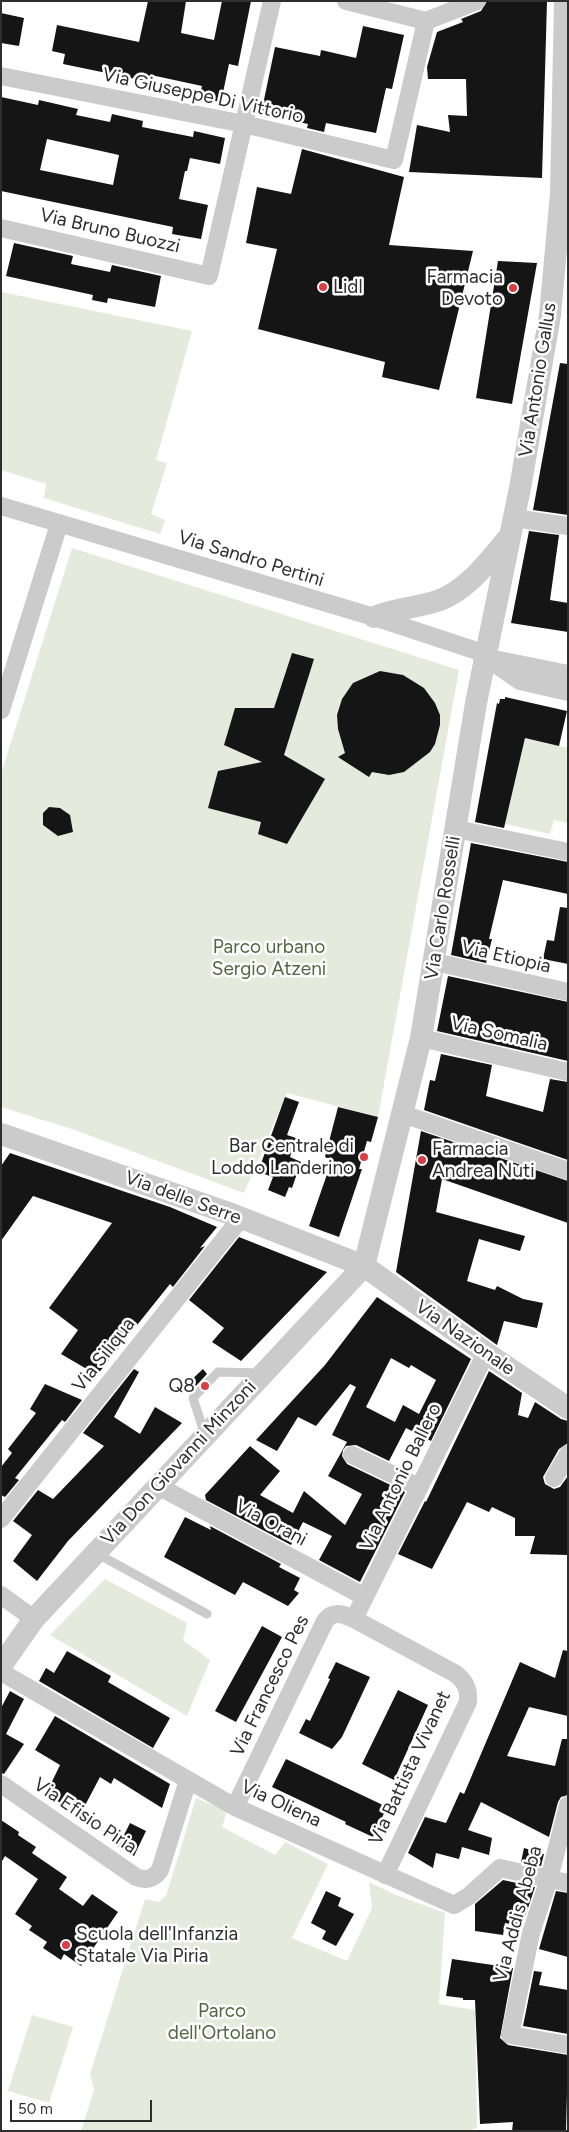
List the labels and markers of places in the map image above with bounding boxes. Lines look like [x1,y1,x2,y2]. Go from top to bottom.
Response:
place label: Farmacia Devoto [426,266,503,310]
place label: Lidl [333,276,363,298]
marker: Lidl [317,281,329,293]
marker: Farmacia Devoto [507,282,519,294]
place label: Bar Centrale di Loddo Landerino [211,1135,354,1179]
place label: Farmacia Andrea Nuti [432,1138,535,1182]
marker: Bar Centrale di Loddo Landerino [358,1151,370,1163]
marker: Farmacia Andrea Nuti [416,1154,428,1166]
place label: Q8 [169,1375,195,1397]
marker: Q8 [199,1380,211,1392]
place label: Scuola dell'Infanzia Statale Via Piria [76,1923,238,1967]
marker: Scuola dell'Infanzia Statale Via Piria [60,1939,72,1951]

